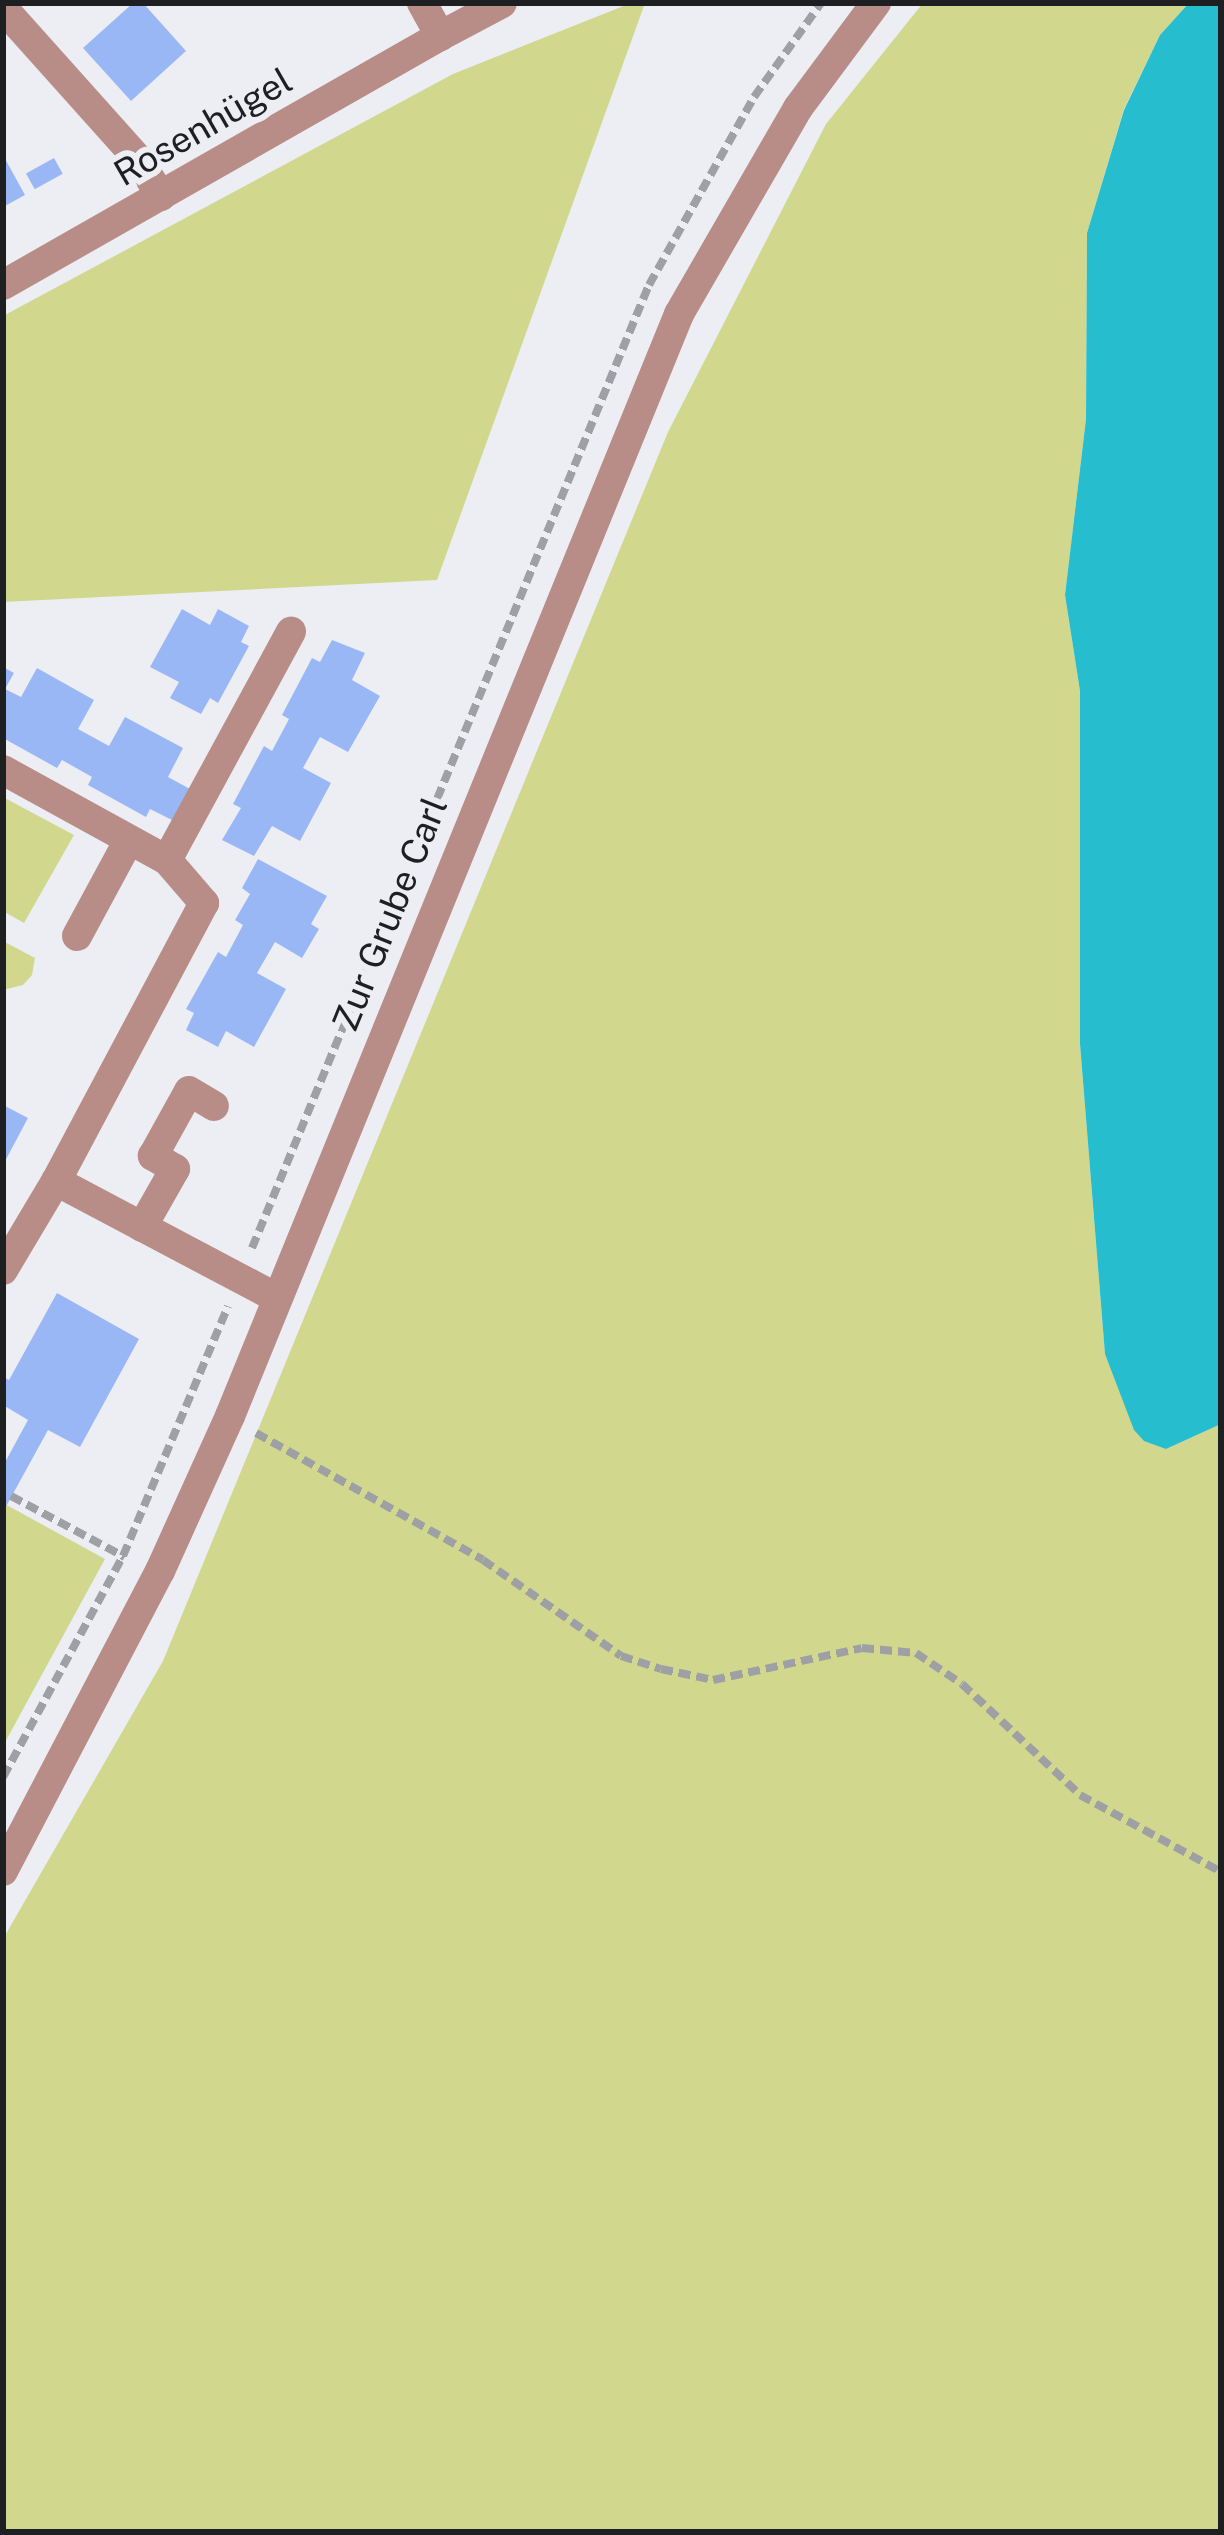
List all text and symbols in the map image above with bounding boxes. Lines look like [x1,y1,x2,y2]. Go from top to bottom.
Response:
street label: Rosenhügel [106,59,300,195]
street label: Zur Grube Carl [323,791,457,1037]

